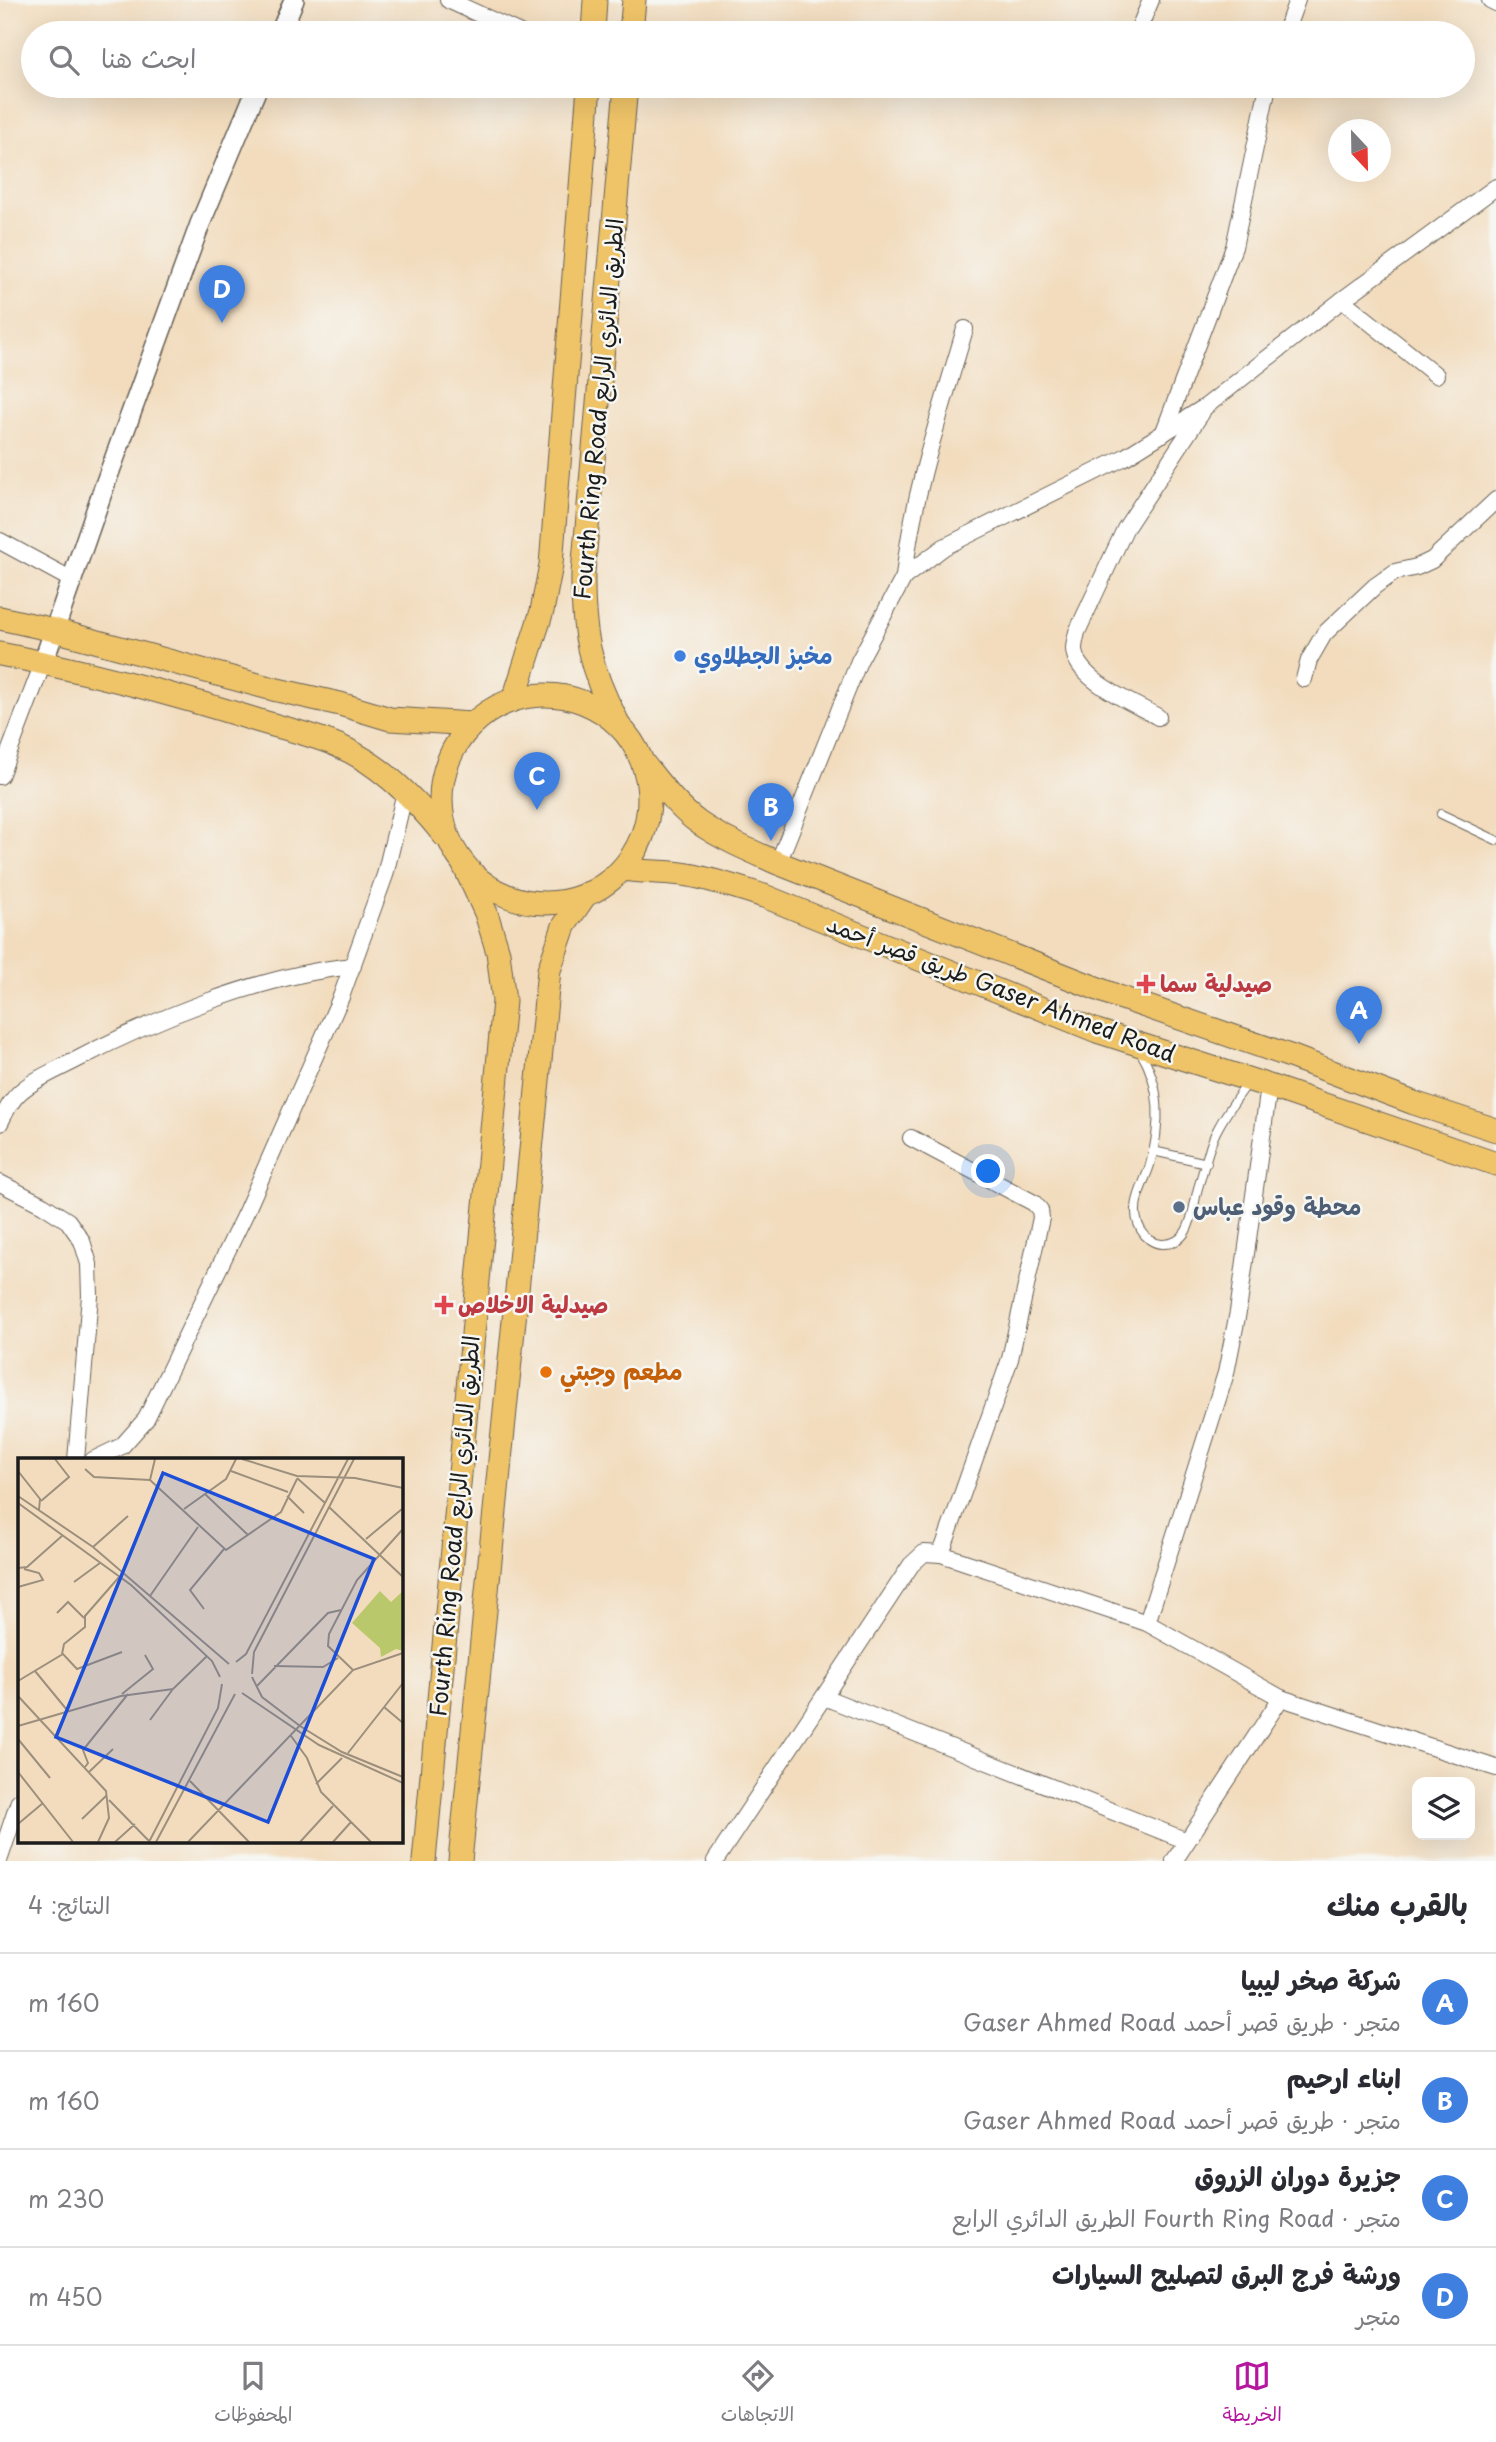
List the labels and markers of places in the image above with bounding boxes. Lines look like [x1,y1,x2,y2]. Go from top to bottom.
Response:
pin: D [199,265,245,323]
place label: مخبز الجطلاوي [694,637,833,674]
marker: مخبز الجطلاوي [672,648,688,664]
pin: C [514,752,560,810]
pin: B [748,783,794,841]
place label: صيدلية سما [1160,965,1272,1000]
marker: صيدلية سما [1138,976,1154,992]
pin: A [1336,986,1382,1044]
place label: محطة وقود عباس [1193,1188,1361,1223]
marker: محطة وقود عباس [1171,1199,1187,1215]
place label: صيدلية الاخلاص [458,1286,608,1321]
marker: صيدلية الاخلاص [436,1297,452,1313]
place label: مطعم وجبتي [560,1353,683,1393]
marker: مطعم وجبتي [538,1364,554,1380]

